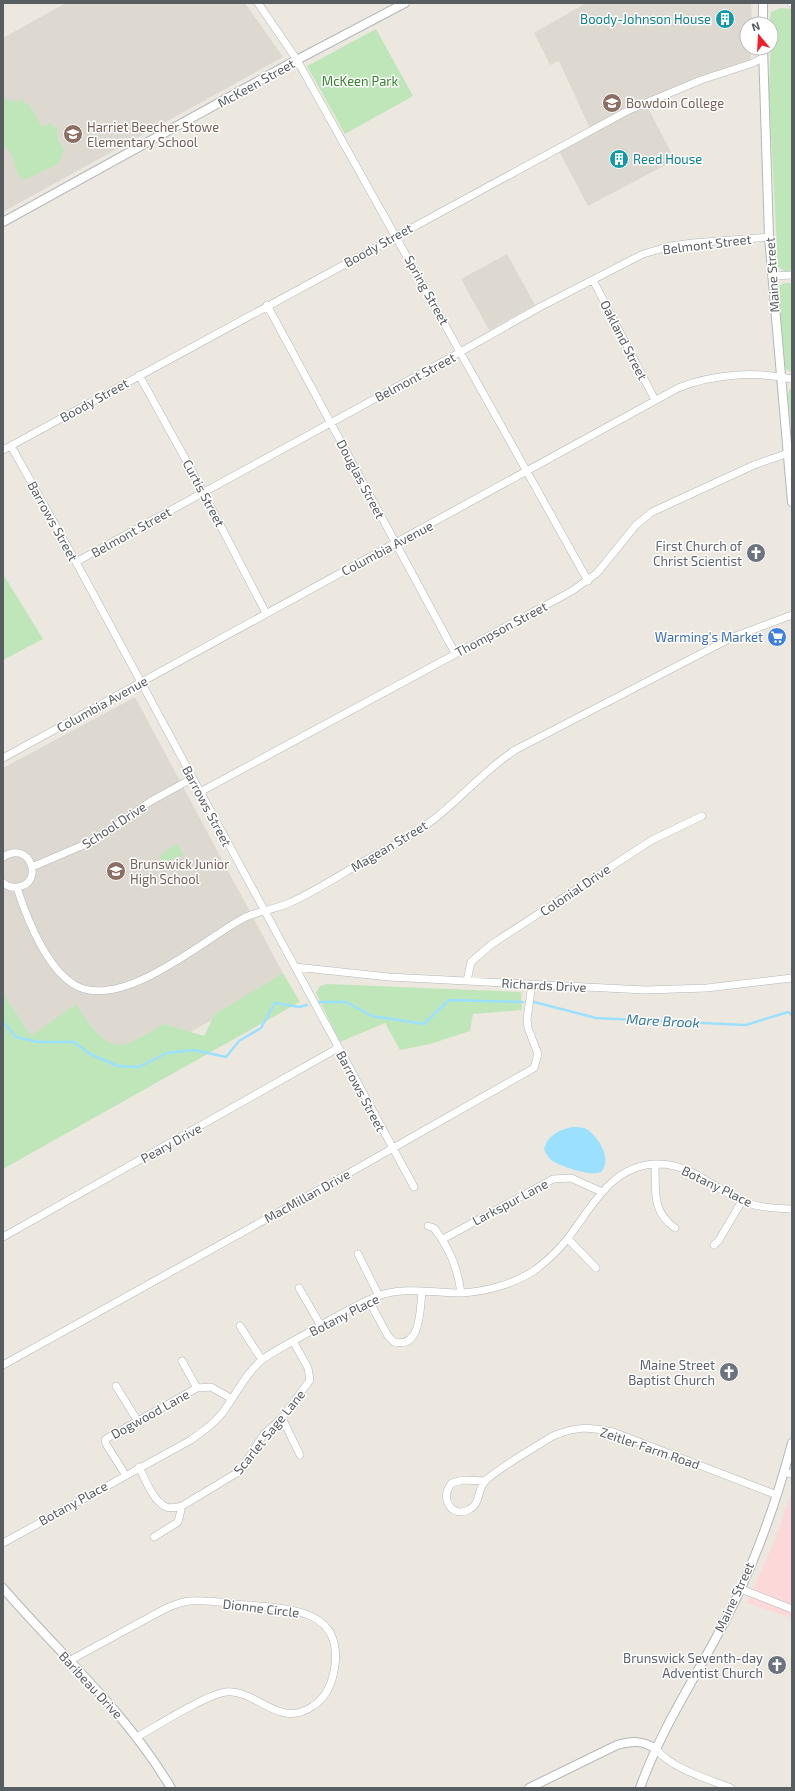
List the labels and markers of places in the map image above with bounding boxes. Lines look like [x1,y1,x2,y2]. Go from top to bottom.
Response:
building icon: Boody-Johnson House [714,8,736,30]
place label: Boody-Johnson House [580,11,711,27]
school or university icon: Bowdoin College [601,92,623,114]
place label: Bowdoin College [626,95,724,111]
place label: Harriet Beecher Stowe Elementary School [87,119,219,150]
school or university icon: Harriet Beecher Stowe Elementary School [62,123,84,145]
building icon: Reed House [608,148,630,170]
place label: Reed House [633,151,702,167]
place label: First Church of Christ Scientist [653,538,743,569]
church icon: First Church of Christ Scientist [745,542,767,564]
supermarket icon: Warming's Market [766,626,788,648]
place label: Warming's Market [655,629,763,645]
place label: Brunswick Junior High School [130,856,229,887]
school or university icon: Brunswick Junior High School [105,860,127,882]
place label: Maine Street Baptist Church [628,1357,715,1388]
church icon: Maine Street Baptist Church [718,1361,740,1383]
place label: Brunswick Seventh-day Adventist Church [623,1650,763,1681]
church icon: Brunswick Seventh-day Adventist Church [766,1654,788,1676]

